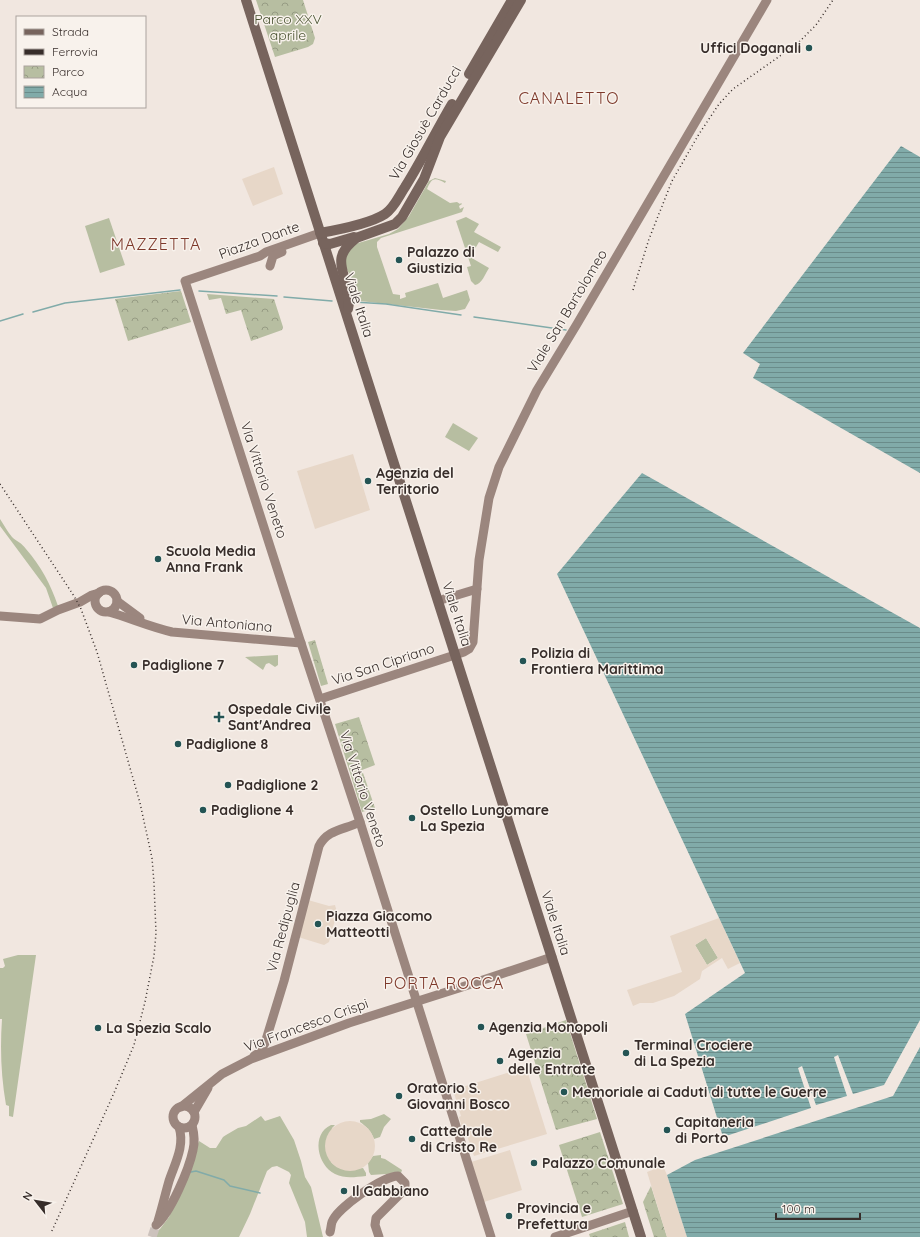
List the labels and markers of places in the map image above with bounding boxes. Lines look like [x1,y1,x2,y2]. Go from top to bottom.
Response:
place label: Uffici Doganali [700,39,801,57]
marker: Uffici Doganali [804,43,814,53]
place label: Palazzo di Giustizia [407,243,475,277]
marker: Palazzo di Giustizia [394,255,404,265]
place label: Agenzia del Territorio [376,464,454,498]
marker: Agenzia del Territorio [363,476,373,486]
place label: Scuola Media Anna Frank [166,542,256,576]
marker: Scuola Media Anna Frank [153,554,163,564]
place label: Polizia di Frontiera Marittima [531,644,664,678]
place label: Padiglione 7 [142,656,225,674]
marker: Polizia di Frontiera Marittima [518,656,528,666]
marker: Padiglione 7 [129,660,139,670]
place label: Ospedale Civile Sant'Andrea [228,700,331,734]
marker: Ospedale Civile Sant'Andrea [213,711,225,723]
place label: Padiglione 8 [186,735,269,753]
marker: Padiglione 8 [173,739,183,749]
place label: Padiglione 2 [236,776,319,794]
marker: Padiglione 2 [223,780,233,790]
place label: Padiglione 4 [211,801,294,819]
place label: Ostello Lungomare La Spezia [420,801,549,835]
marker: Padiglione 4 [198,805,208,815]
marker: Ostello Lungomare La Spezia [407,813,417,823]
place label: Piazza Giacomo Matteotti [326,907,433,941]
marker: Piazza Giacomo Matteotti [313,919,323,929]
place label: Agenzia Monopoli [489,1018,608,1036]
place label: La Spezia Scalo [106,1019,212,1037]
marker: Agenzia Monopoli [476,1022,486,1032]
marker: La Spezia Scalo [93,1023,103,1033]
place label: Terminal Crociere di La Spezia [634,1036,753,1070]
place label: Agenzia delle Entrate [508,1044,595,1078]
marker: Terminal Crociere di La Spezia [621,1048,631,1058]
marker: Agenzia delle Entrate [495,1056,505,1066]
place label: Oratorio S. Giovanni Bosco [407,1079,510,1113]
place label: Memoriale ai Caduti di tutte le Guerre [572,1083,827,1101]
marker: Memoriale ai Caduti di tutte le Guerre [559,1087,569,1097]
marker: Oratorio S. Giovanni Bosco [394,1091,404,1101]
place label: Capitaneria di Porto [675,1113,754,1147]
place label: Cattedrale di Cristo Re [420,1122,497,1156]
marker: Capitaneria di Porto [662,1125,672,1135]
marker: Cattedrale di Cristo Re [407,1134,417,1144]
place label: Palazzo Comunale [542,1154,665,1172]
marker: Palazzo Comunale [529,1158,539,1168]
place label: Il Gabbiano [352,1182,429,1200]
marker: Il Gabbiano [339,1186,349,1196]
place label: Provincia e Prefettura [517,1199,591,1233]
marker: Provincia e Prefettura [504,1211,514,1221]

